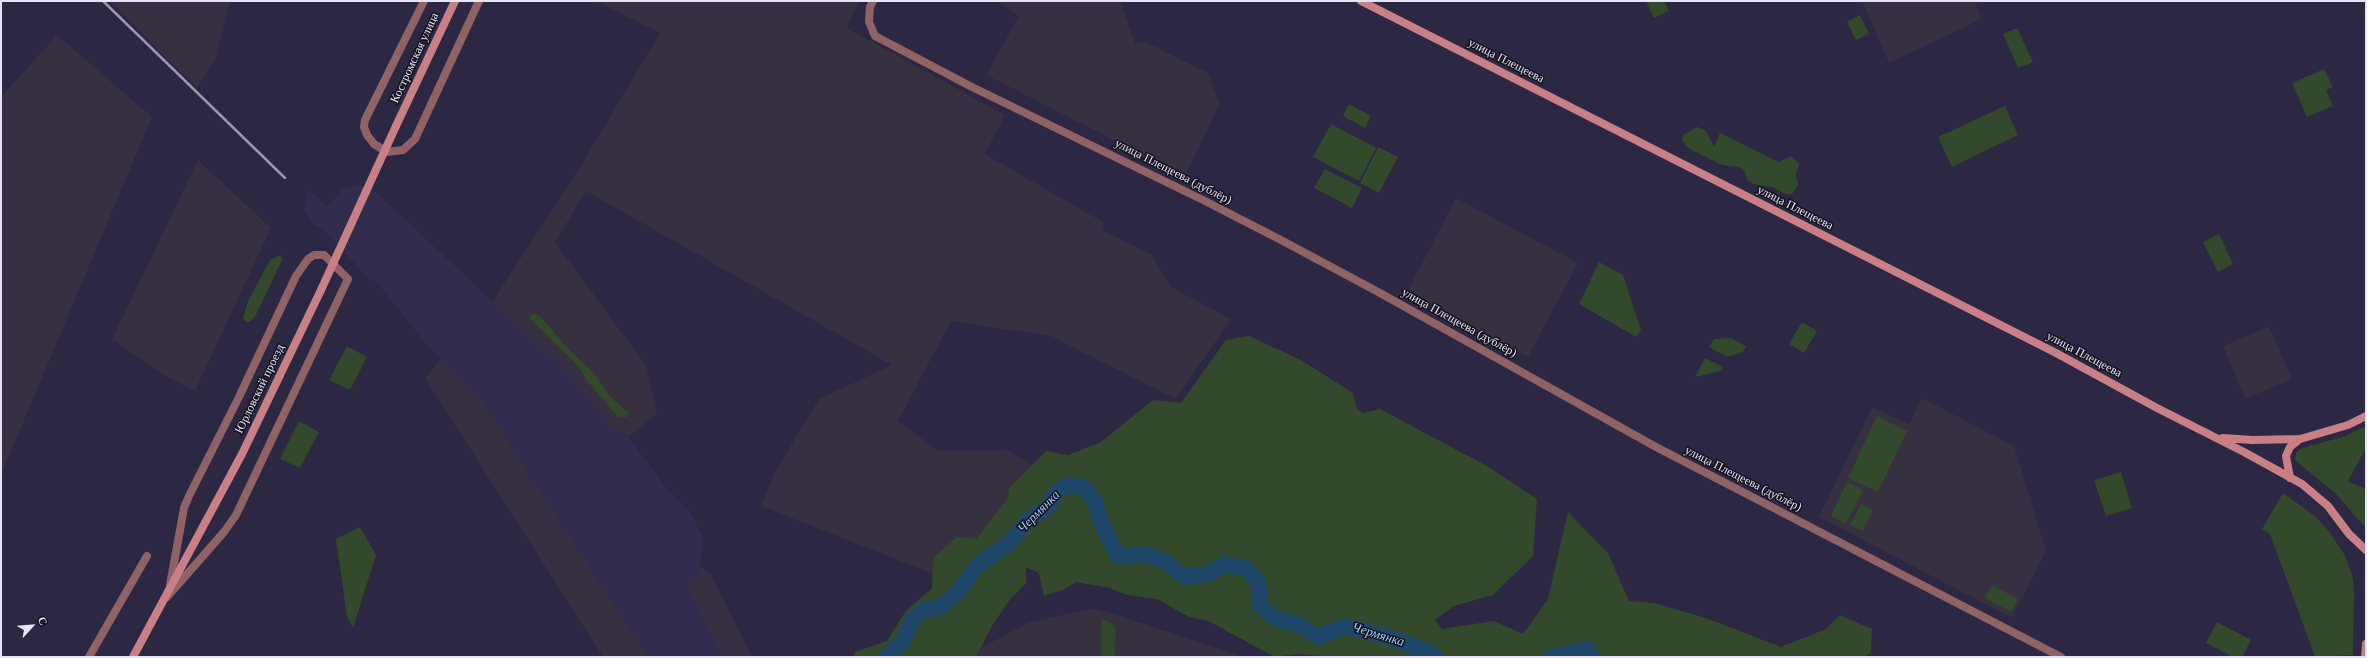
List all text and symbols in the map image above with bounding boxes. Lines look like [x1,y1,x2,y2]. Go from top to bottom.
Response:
street label: Костромская улица [388,10,442,106]
street label: улица Плещеева [1466,36,1546,86]
street label: улица Плещеева (дублёр) [1112,136,1234,208]
street label: улица Плещеева [1755,183,1835,233]
street label: улица Плещеева (дублёр) [1399,285,1519,361]
street label: улица Плещеева [2044,329,2124,381]
street label: Юрловский проезд [232,342,288,436]
street label: улица Плещеева (дублёр) [1682,443,1804,515]
water label: Чермянка [1015,488,1063,536]
north arrow [12,606,52,646]
text: С [36,615,50,627]
water label: Чермянка [1350,620,1406,650]

